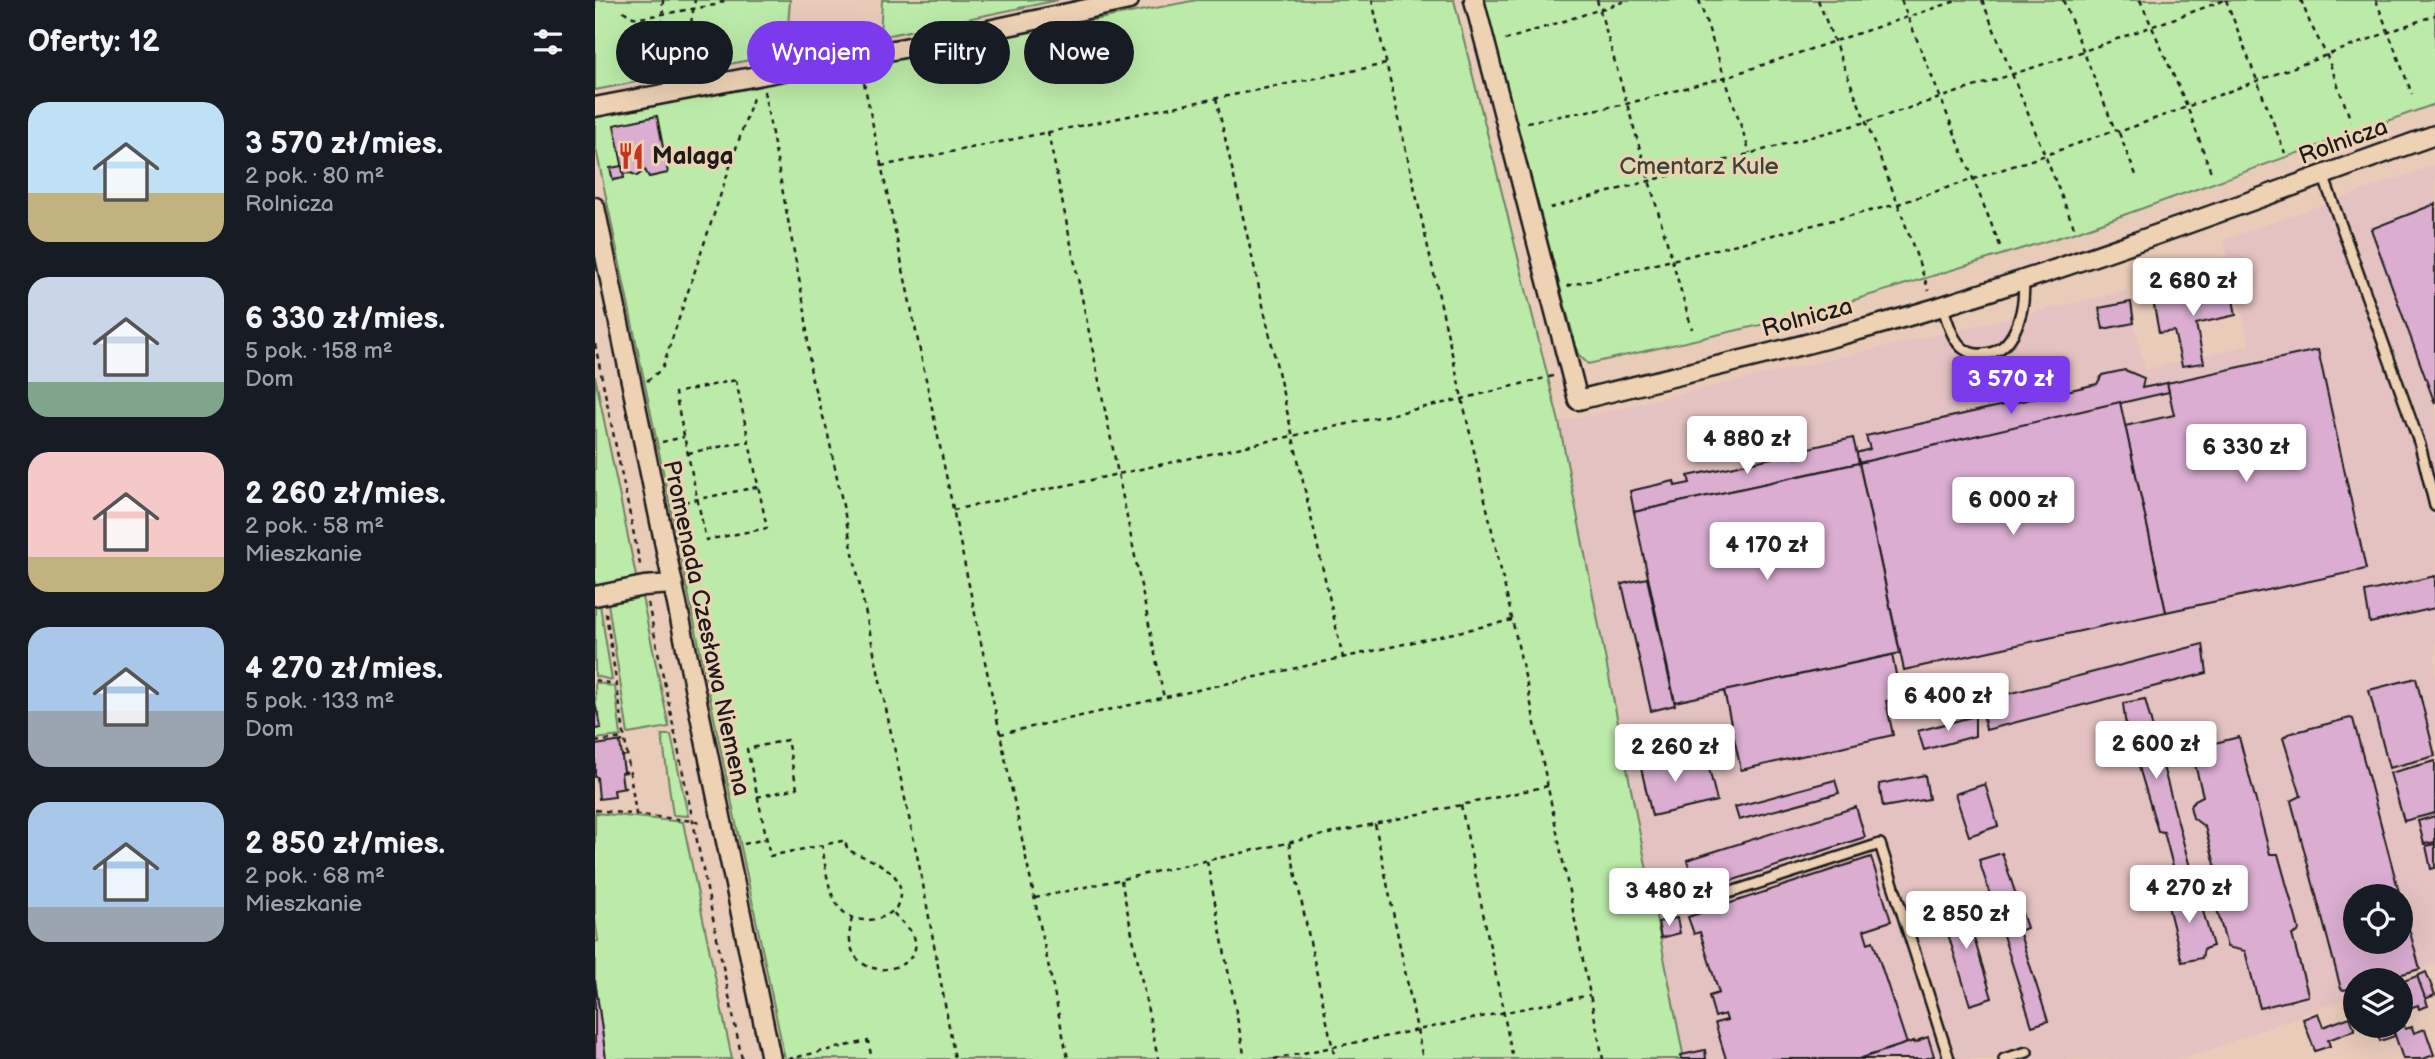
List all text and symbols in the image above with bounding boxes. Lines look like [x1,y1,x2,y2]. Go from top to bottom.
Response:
chip: Kupno [616,21,733,84]
chip: Wynajem [747,21,895,84]
chip: Filtry [909,21,1010,84]
chip: Nowe [1024,21,1134,84]
icon: filters [529,23,567,61]
text: Oferty: 12 [28,24,160,60]
street label: Rolnicza [2295,112,2392,171]
text: 3 570 zł/mies. [245,126,443,162]
icon: home [84,130,168,214]
restaurant icon: Malaga [616,141,646,171]
place label: Malaga [652,142,734,171]
park label: Cmentarz Kule [1619,152,1779,181]
text: 2 pok. · 80 m² [245,162,385,190]
text: Rolnicza [245,190,334,218]
pin: 2 680 zł [2121,258,2265,318]
text: 2 680 zł [2149,267,2237,295]
street label: Rolnicza [1759,291,1856,343]
text: 6 330 zł/mies. [245,301,445,337]
icon: home [84,305,168,389]
text: 5 pok. · 158 m² [245,337,393,365]
pin: 3 570 zł [1939,356,2083,416]
text: Dom [245,365,294,393]
text: 3 570 zł [1968,365,2054,393]
pin: 4 880 zł [1675,416,1819,476]
pin: 6 330 zł [2174,424,2318,484]
text: 4 880 zł [1703,425,1791,453]
text: 6 330 zł [2202,433,2290,461]
street label: Promenada Czesława Niemena [657,458,756,799]
text: 2 260 zł/mies. [245,476,446,512]
pin: 6 000 zł [1941,477,2085,537]
icon: home [84,480,168,564]
text: 6 000 zł [1968,486,2058,514]
text: 2 pok. · 58 m² [245,512,384,540]
pin: 4 170 zł [1695,522,1839,582]
text: 4 170 zł [1726,531,1808,559]
text: Mieszkanie [245,540,362,568]
text: 4 270 zł/mies. [245,651,443,687]
icon: home [84,655,168,739]
pin: 6 400 zł [1876,674,2020,733]
text: 6 400 zł [1904,682,1992,710]
text: 5 pok. · 133 m² [245,687,394,715]
text: Dom [245,715,294,743]
pin: 2 600 zł [2084,722,2228,781]
pin: 2 260 zł [1603,724,1747,784]
text: 2 600 zł [2112,730,2200,758]
text: 2 260 zł [1631,733,1719,761]
text: 2 850 zł/mies. [245,826,445,862]
icon: home [84,830,168,914]
text: 2 pok. · 68 m² [245,862,385,890]
pin: 4 270 zł [2117,866,2261,925]
pin: 3 480 zł [1597,869,1741,928]
text: 4 270 zł [2146,874,2232,902]
text: 3 480 zł [1625,877,1713,905]
map controls [2343,884,2413,1038]
button: locate [2343,884,2413,954]
text: Mieszkanie [245,890,362,918]
pin: 2 850 zł [1894,892,2038,951]
text: 2 850 zł [1922,900,2010,928]
button: layers [2343,968,2413,1038]

